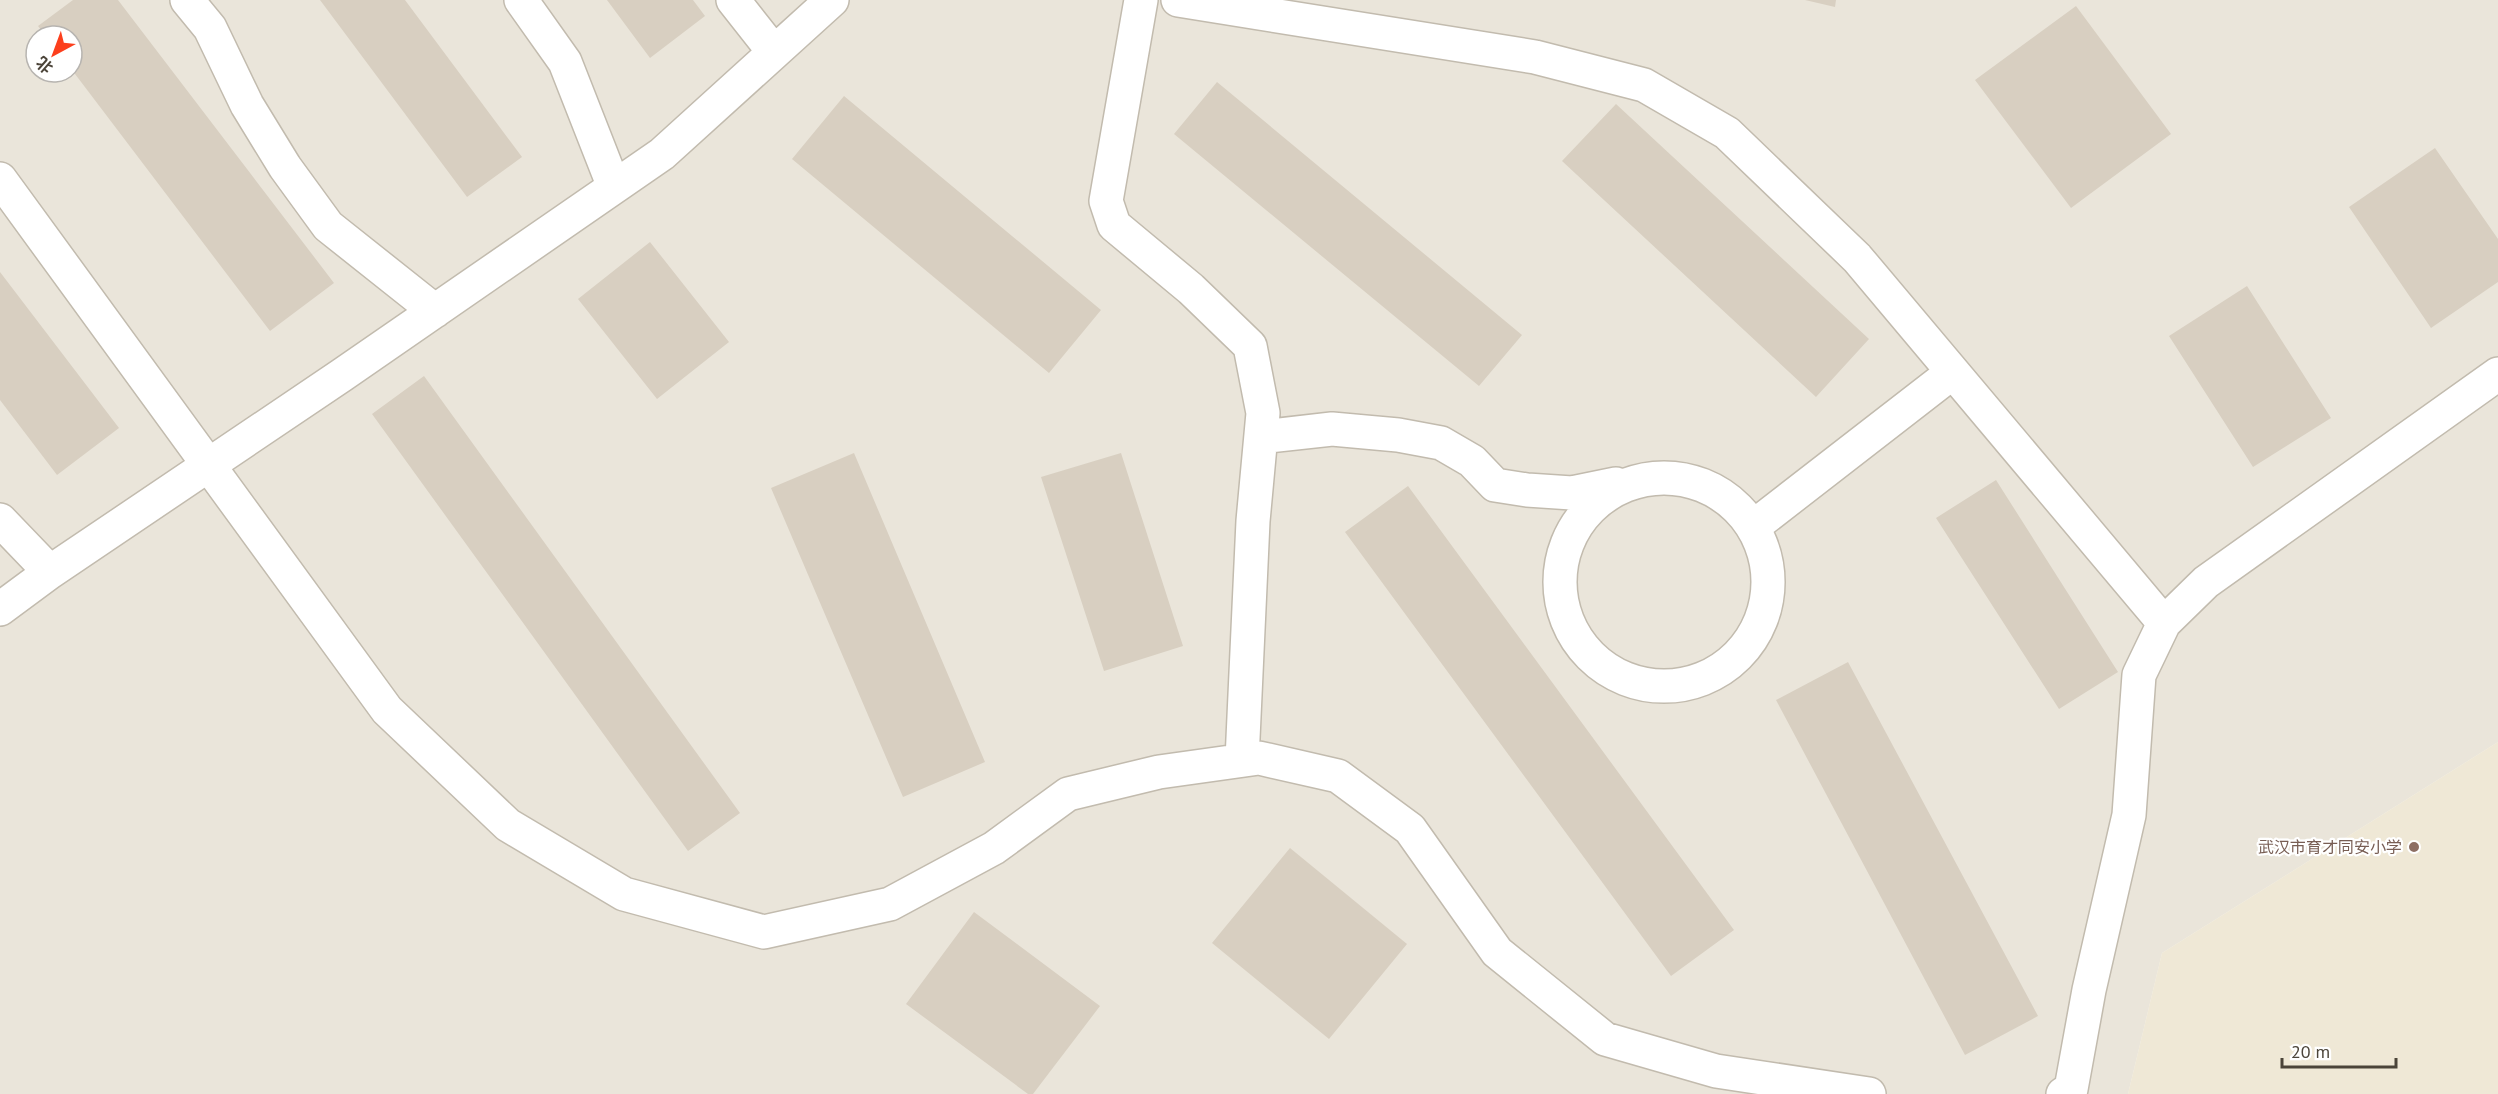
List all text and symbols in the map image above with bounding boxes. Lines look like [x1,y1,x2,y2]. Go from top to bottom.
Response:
north arrow [24,24,84,84]
text: 北 [32,53,57,78]
place label: 武汉市育才同安小学 [2258,837,2402,857]
marker: 武汉市育才同安小学 [2407,840,2421,854]
scale bar [2282,1031,2396,1069]
text: 20 m [2291,1040,2330,1063]

